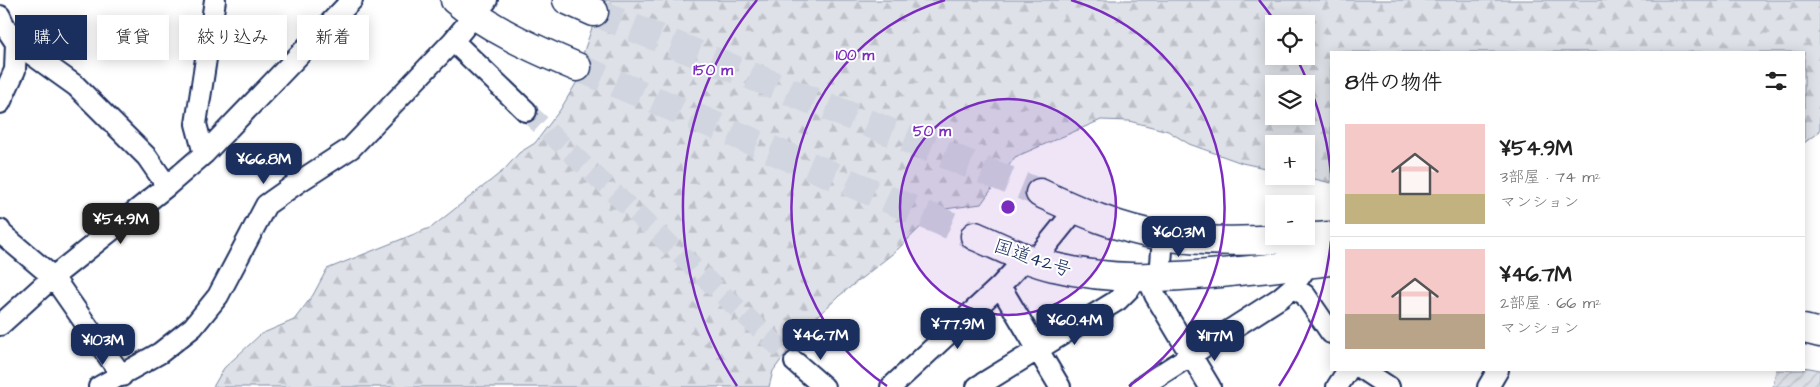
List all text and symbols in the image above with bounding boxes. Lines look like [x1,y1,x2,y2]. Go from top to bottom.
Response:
chip: 購入 [15,15,87,60]
chip: 賃貸 [97,15,169,60]
chip: 絞り込み [179,15,287,60]
chip: 新着 [297,15,369,60]
map controls [1265,15,1315,245]
button: locate [1265,15,1315,65]
text: 100 m [836,45,875,66]
text: 150 m [693,60,733,81]
icon: filters [1762,67,1790,95]
text: 8件の物件 [1345,68,1443,97]
button: layers [1265,75,1315,125]
text: 50 m [913,121,951,142]
text: ¥54.9M [1500,134,1573,163]
button: + [1265,135,1315,185]
pin: ¥66.8M [223,142,305,185]
icon: home [1385,144,1445,204]
text: ¥66.8M [237,148,291,170]
text: 3部屋 · 74 m² [1500,166,1601,188]
text: マンション [1500,191,1579,213]
button: − [1265,195,1315,245]
centre of rings [999,198,1017,216]
pin: ¥54.9M [80,202,162,245]
text: ¥54.9M [93,208,149,230]
pin: ¥60.3M [1138,216,1220,258]
text: ¥60.3M [1153,221,1205,243]
street label: 国道42号 [990,232,1075,284]
text: ¥46.7M [1500,260,1572,289]
icon: home [1385,269,1445,329]
text: 2部屋 · 66 m² [1500,292,1601,314]
pin: ¥60.4M [1034,304,1116,346]
pin: ¥77.9M [917,308,999,350]
text: ¥60.4M [1047,309,1103,331]
text: ¥77.9M [932,313,984,335]
text: マンション [1500,317,1579,339]
pin: ¥46.7M [780,318,862,361]
pin: ¥117M [1180,320,1250,362]
pin: ¥103M [68,324,138,366]
text: ¥46.7M [794,324,848,346]
text: ¥117M [1197,325,1233,347]
text: ¥103M [82,329,124,351]

